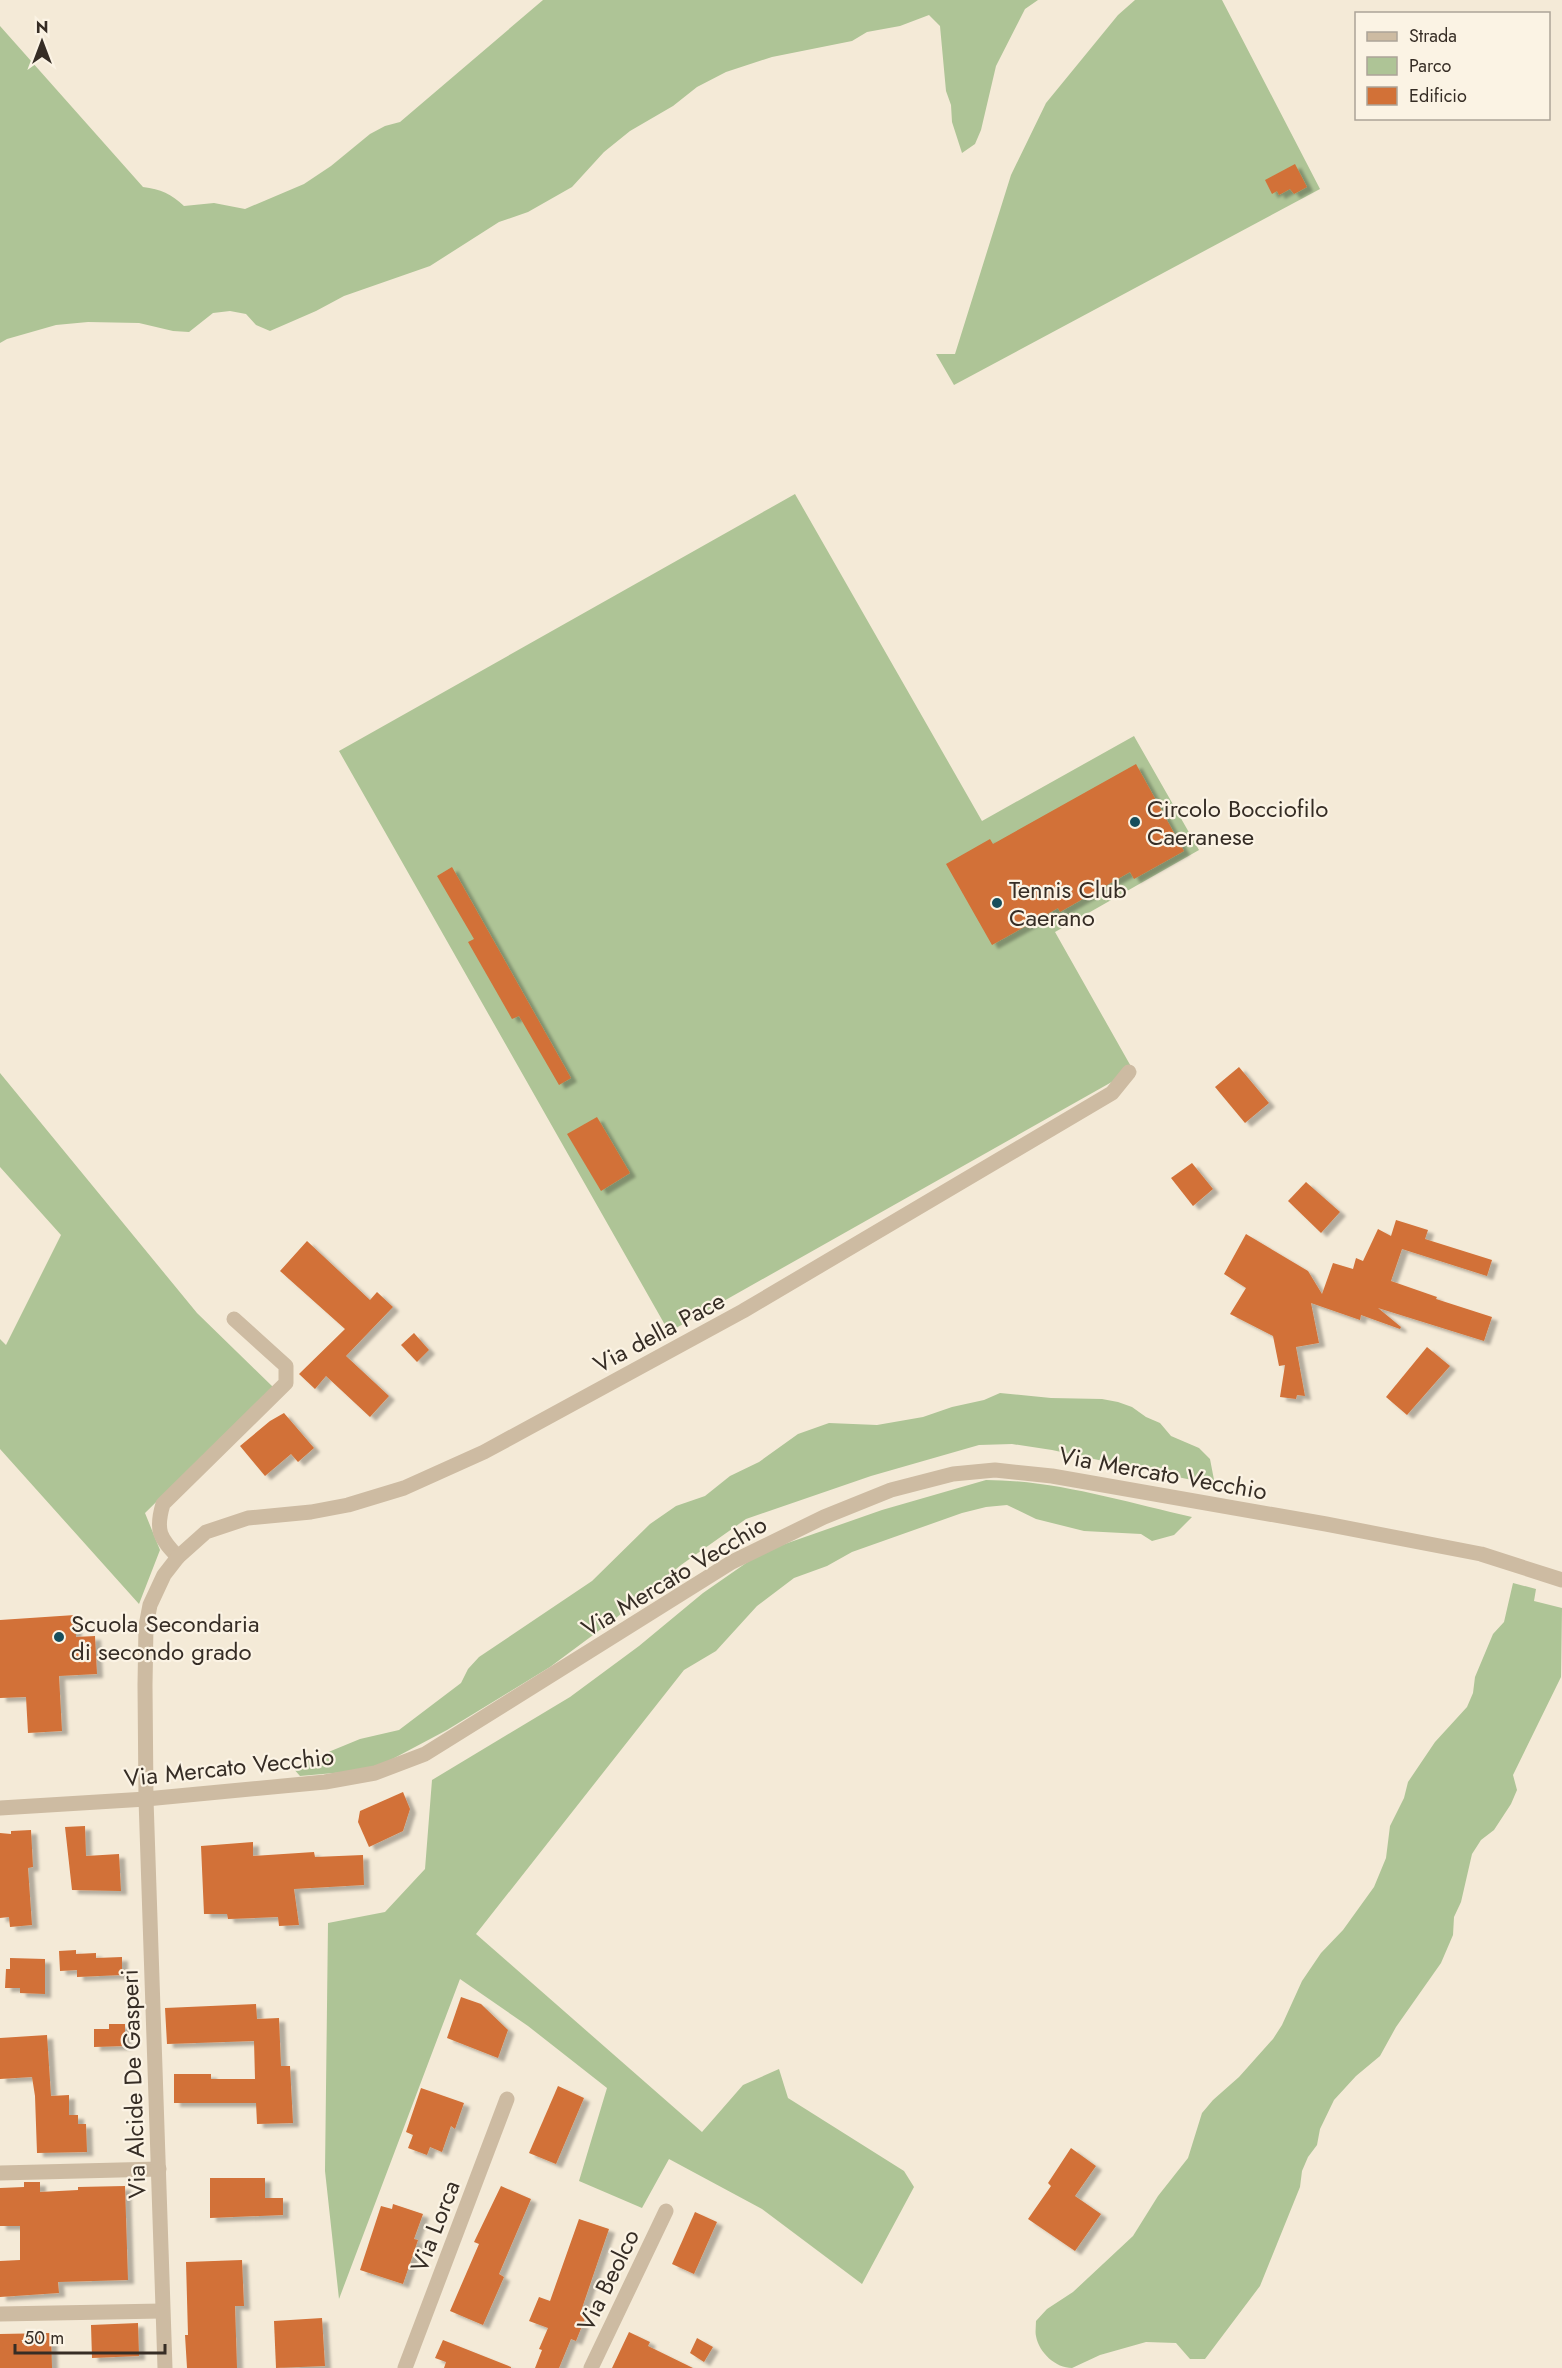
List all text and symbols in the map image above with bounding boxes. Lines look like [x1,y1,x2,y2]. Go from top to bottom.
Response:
north arrow [12,12,72,72]
legend [1355,12,1550,120]
text: N [36,16,48,39]
text: Strada [1409,23,1457,49]
text: Parco [1409,53,1451,79]
text: Edificio [1409,83,1467,109]
place label: Circolo Bocciofilo Caeranese [1147,791,1328,854]
marker: Circolo Bocciofilo Caeranese [1128,815,1142,829]
place label: Tennis Club Caerano [1009,872,1127,935]
marker: Tennis Club Caerano [990,896,1004,910]
street label: Via della Pace [587,1283,731,1381]
street label: Via Mercato Vecchio [1056,1437,1270,1509]
street label: Via Mercato Vecchio [575,1507,773,1645]
place label: Scuola Secondaria di secondo grado [71,1606,260,1669]
marker: Scuola Secondaria di secondo grado [52,1630,66,1644]
street label: Via Mercato Vecchio [122,1739,336,1795]
street label: Via Alcide De Gasperi [112,1969,154,2199]
street label: Via Lorca [402,2175,468,2277]
street label: Via Beolco [568,2223,648,2337]
scale bar [15,2317,165,2355]
text: 50 m [24,2325,64,2351]

